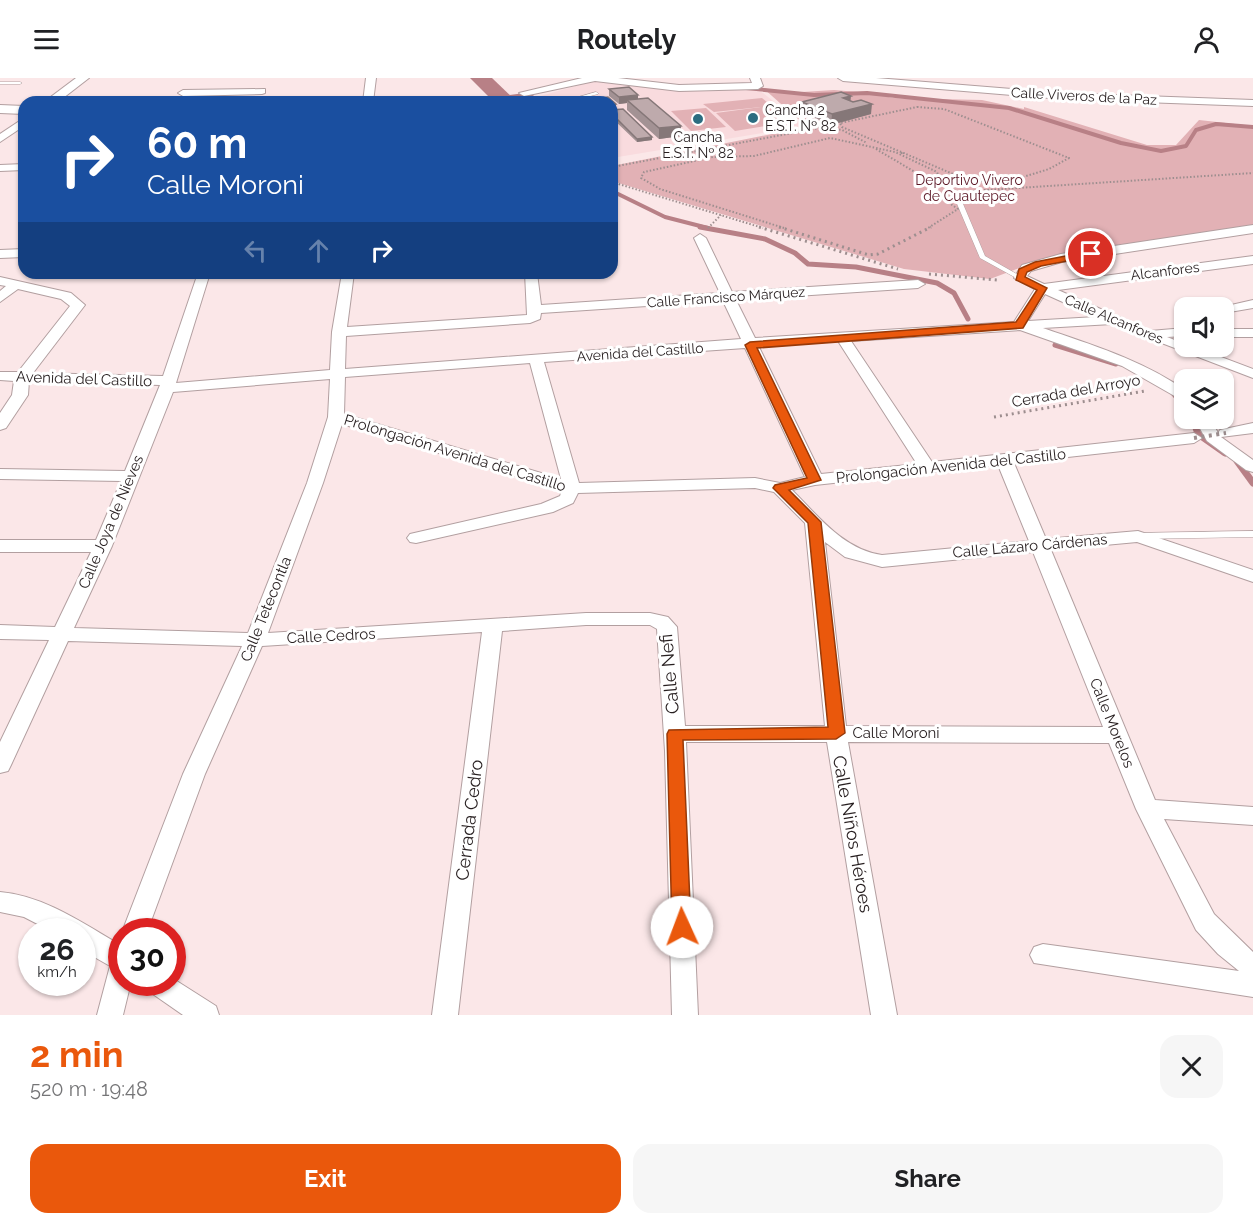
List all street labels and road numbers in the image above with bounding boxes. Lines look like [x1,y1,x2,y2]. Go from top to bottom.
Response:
street label: Calle Viveros de la Paz [1011,84,1158,108]
street label: Alcanfores [1130,259,1200,283]
street label: Calle Francisco Márquez [646,283,806,311]
street label: Calle Alcanfores [1062,291,1166,347]
street label: Avenida del Castillo [576,340,704,364]
street label: Avenida del Castillo [16,368,152,390]
street label: Cerrada del Arroyo [1010,371,1142,411]
street label: Prolongación Avenida del Castillo [342,411,568,495]
street label: Prolongación Avenida del Castillo [835,445,1067,487]
street label: Calle Joya de Nieves [75,452,147,592]
street label: Calle Lázaro Cárdenas [952,530,1108,562]
street label: Calle Tetecontla [237,554,295,664]
street label: Calle Cedros [286,625,376,647]
street label: Calle Nefi [655,633,683,715]
street label: Calle Morelos [1086,675,1138,771]
street label: Calle Moroni [852,724,940,742]
street label: Calle Niños Héroes [829,754,877,914]
street label: Cerrada Cedro [451,758,487,882]

